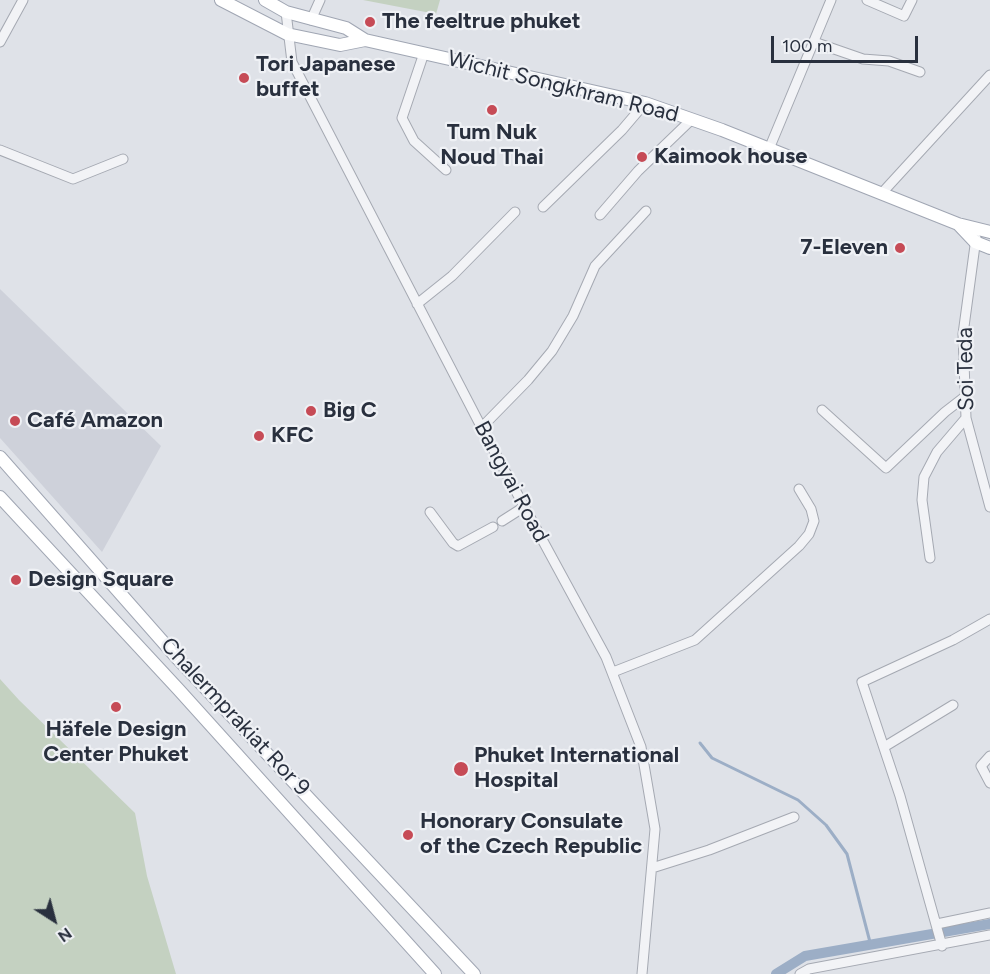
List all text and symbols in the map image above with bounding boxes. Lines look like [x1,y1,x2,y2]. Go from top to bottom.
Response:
place label: The feeltrue phuket [382,9,581,35]
marker: The feeltrue phuket [363,15,377,29]
scale bar [774,24,921,62]
text: 100 m [782,35,832,57]
street label: Wichit Songkhram Road [445,46,681,128]
place label: Tori Japanese buffet [256,52,395,104]
marker: Tori Japanese buffet [237,71,251,85]
marker: Tum Nuk Noud Thai [485,103,499,117]
place label: Tum Nuk Noud Thai [440,120,544,172]
place label: Kaimook house [654,144,808,170]
marker: Kaimook house [635,150,649,164]
place label: 7-Eleven [800,235,888,261]
marker: 7-Eleven [893,241,907,255]
street label: Soi Teda [952,327,980,411]
place label: Big C [323,398,377,424]
marker: Big C [304,404,318,418]
place label: Café Amazon [27,408,163,434]
marker: Café Amazon [8,414,22,428]
street label: Bangyai Road [468,417,554,547]
place label: KFC [271,423,314,449]
marker: KFC [252,429,266,443]
place label: Design Square [28,567,174,593]
marker: Design Square [9,573,23,587]
street label: Chalermprakiat Ror 9 [155,632,315,802]
marker: Häfele Design Center Phuket [109,700,123,714]
place label: Häfele Design Center Phuket [43,717,189,768]
place label: Phuket International Hospital [474,743,679,794]
marker: Phuket International Hospital [452,760,470,778]
place label: Honorary Consulate of the Czech Republic [420,809,642,860]
marker: Honorary Consulate of the Czech Republic [401,828,415,842]
north arrow [24,890,84,950]
text: N [54,924,75,946]

